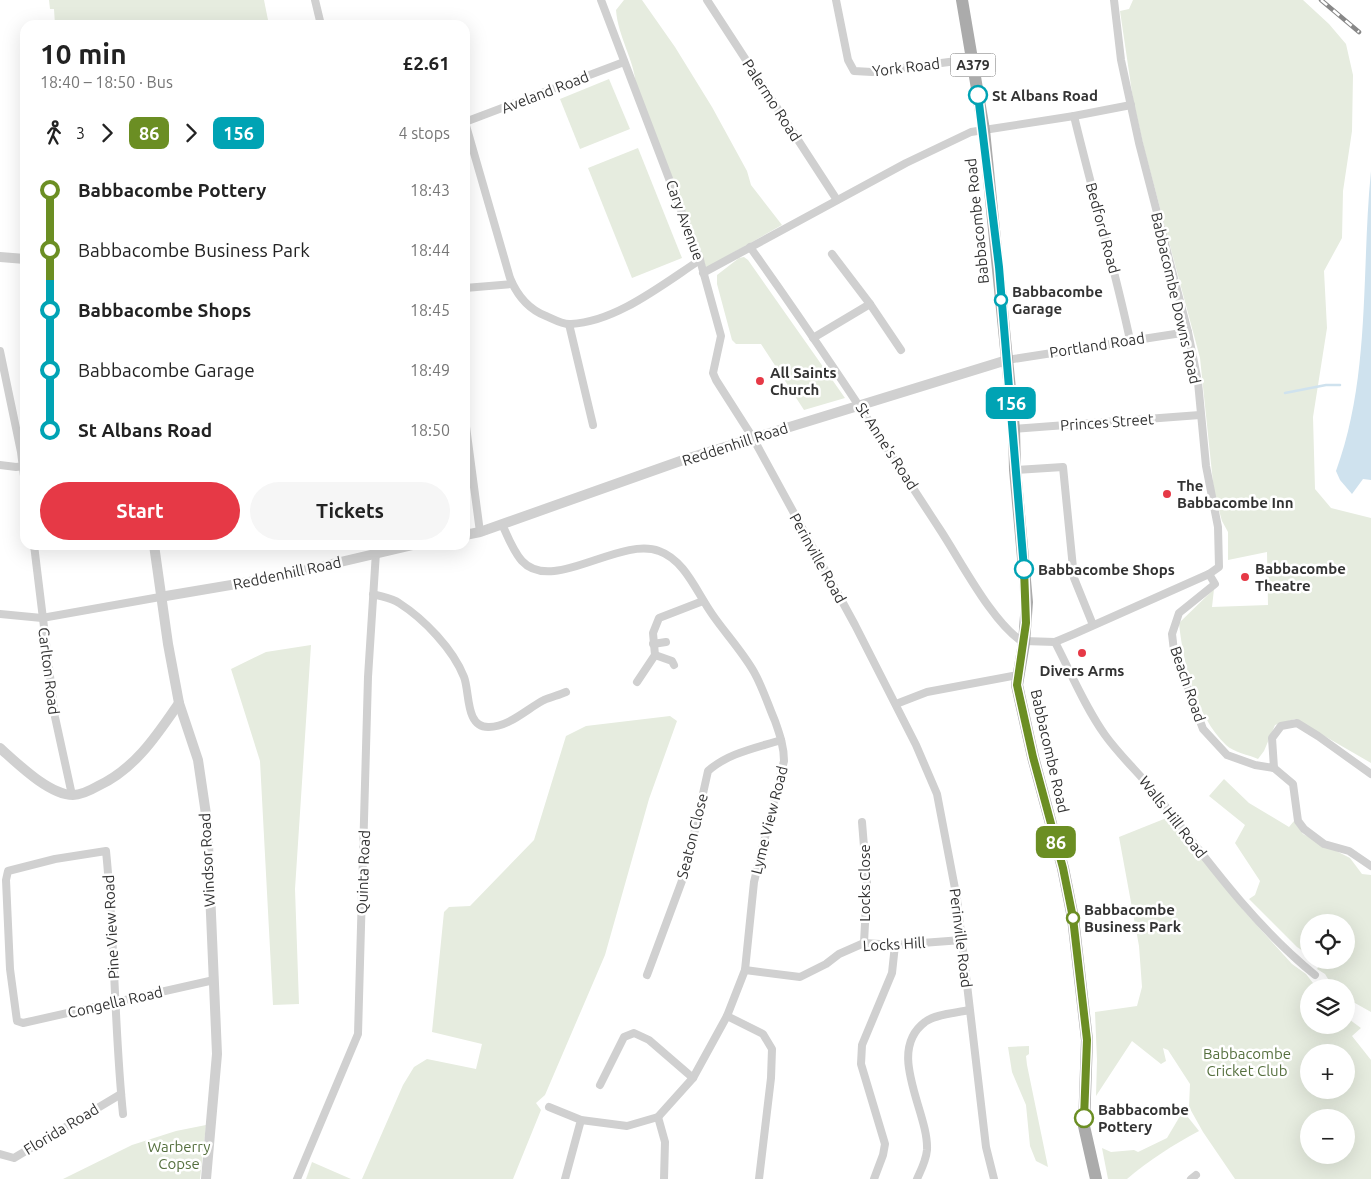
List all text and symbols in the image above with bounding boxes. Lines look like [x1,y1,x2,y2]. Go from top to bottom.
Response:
text: 10 min [40,38,127,69]
text: £2.61 [402,52,450,74]
street label: York Road [871,54,941,80]
road number: A379 [950,54,996,76]
street label: Palermo Road [739,56,805,144]
street label: Aveland Road [499,68,591,116]
text: 18:40 – 18:50 · Bus [40,73,173,91]
marker: St Albans Road [968,85,988,105]
place label: St Albans Road [992,87,1098,104]
icon: walk [40,119,68,147]
icon: forward [93,119,121,147]
icon: forward [177,119,205,147]
text: 86 [139,123,159,143]
text: 156 [223,123,254,143]
text: 3 [76,124,85,142]
text: 4 stops [398,124,450,142]
street label: Babbacombe Road [962,157,992,285]
street label: Cary Avenue [663,178,707,262]
text: Babbacombe Pottery [78,179,266,201]
text: 18:43 [410,181,450,199]
street label: Bedford Road [1083,181,1123,275]
street label: Babbacombe Downs Road [1148,210,1204,386]
text: Babbacombe Business Park [78,239,310,261]
text: 18:44 [410,241,450,259]
place label: Babbacombe Garage [1012,283,1103,317]
marker: Babbacombe Garage [994,293,1008,307]
text: Babbacombe Shops [78,299,251,321]
text: 18:45 [410,301,450,319]
street label: Portland Road [1048,329,1146,361]
text: Babbacombe Garage [78,359,255,381]
text: 18:49 [410,361,450,379]
place label: All Saints Church [770,364,836,398]
marker: All Saints Church [754,375,766,387]
line badge: 156 [982,387,1040,419]
text: 156 [996,393,1026,413]
street label: St Anne's Road [853,399,921,493]
street label: Princes Street [1060,410,1155,434]
text: St Albans Road [78,419,212,441]
street label: Reddenhill Road [680,419,790,469]
text: 18:50 [410,421,450,439]
place label: The Babbacombe Inn [1177,477,1293,511]
button: Start [40,482,240,540]
button: Tickets [250,482,450,540]
marker: The Babbacombe Inn [1161,488,1173,500]
street label: Perinville Road [786,510,850,606]
street label: Reddenhill Road [231,553,343,593]
marker: Babbacombe Shops [1014,559,1034,579]
place label: Babbacombe Theatre [1255,560,1346,594]
place label: Babbacombe Shops [1038,561,1175,578]
marker: Babbacombe Theatre [1239,571,1251,583]
street label: Carlton Road [35,626,63,716]
street label: Beach Road [1167,644,1209,724]
marker: Divers Arms [1076,647,1088,659]
place label: Divers Arms [1040,662,1124,679]
street label: Babbacombe Road [1028,688,1072,814]
street label: Lyme View Road [747,764,791,876]
street label: Walls Hill Road [1136,773,1210,861]
street label: Seaton Close [673,792,711,880]
street label: Windsor Road [196,813,218,907]
line badge: 86 [1034,826,1078,858]
street label: Quinta Road [353,830,373,914]
text: 86 [1046,832,1066,852]
street label: Locks Close [856,844,873,922]
street label: Pine View Road [100,874,122,980]
street label: Perinville Road [946,887,976,989]
place label: Babbacombe Business Park [1084,901,1182,935]
marker: Babbacombe Business Park [1066,911,1080,925]
map controls [1300,914,1355,1164]
button: locate [1300,914,1355,969]
street label: Locks Hill [862,934,926,954]
button: layers [1300,979,1355,1034]
street label: Congella Road [66,983,164,1021]
button: + [1300,1044,1355,1099]
park label: Babbacombe Cricket Club [1203,1045,1291,1079]
street label: Florida Road [20,1100,102,1158]
place label: Babbacombe Pottery [1098,1101,1189,1135]
marker: Babbacombe Pottery [1074,1108,1094,1128]
button: − [1300,1109,1355,1164]
park label: Warberry Copse [148,1138,210,1172]

